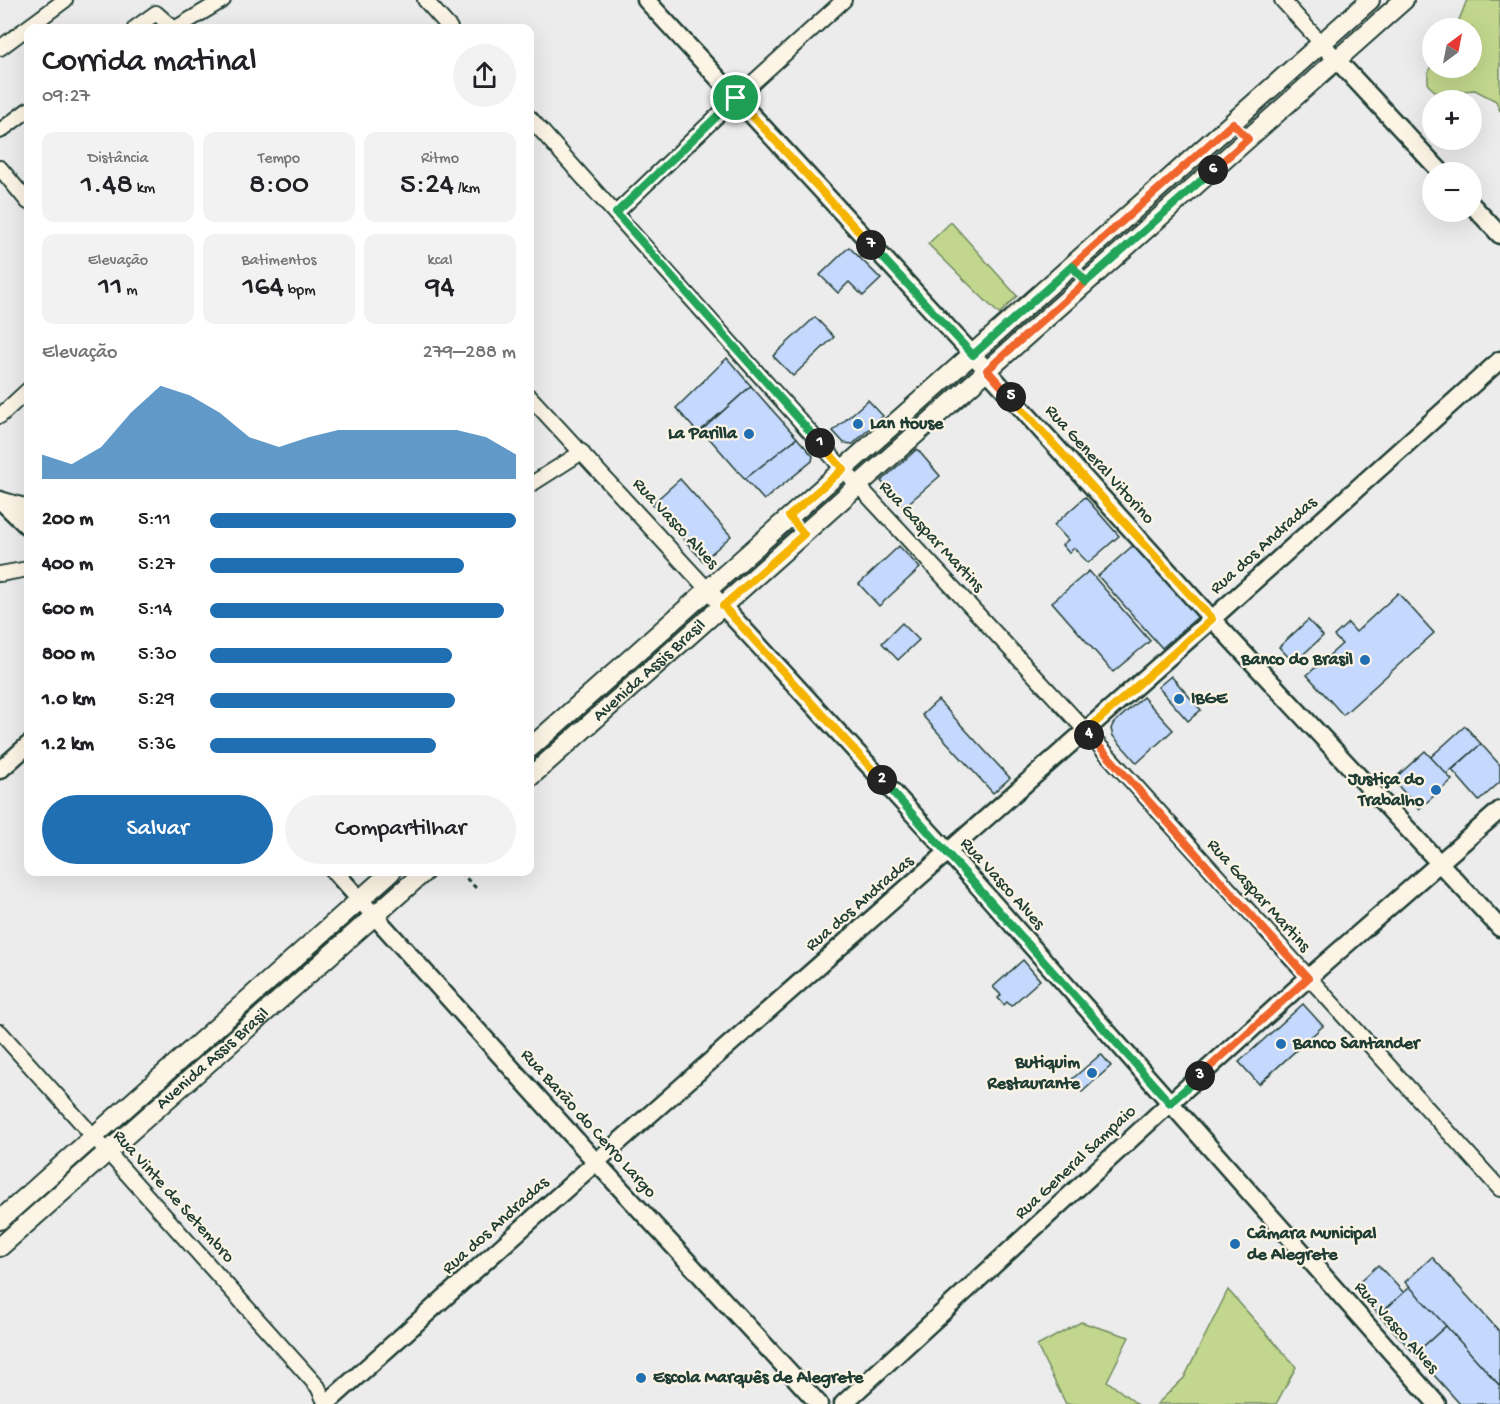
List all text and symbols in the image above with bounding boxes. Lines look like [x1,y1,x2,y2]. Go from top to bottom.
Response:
north arrow [1422,18,1482,78]
map controls [1422,18,1482,222]
text: Corrida matinal [42,44,257,82]
button: share [453,44,516,107]
pin [710,72,761,123]
icon: arrive [719,81,752,114]
text: 09:27 [42,86,90,109]
button: + [1422,90,1482,150]
text: Distância [88,150,148,169]
text: Tempo [258,150,300,169]
text: Ritmo [421,150,459,169]
pin: 6 [1198,155,1228,185]
text: 6 [1209,160,1217,179]
button: − [1422,162,1482,222]
text: 1.48 [81,169,133,204]
text: 8:00 [249,169,309,204]
text: 5:24 [400,169,454,204]
text: km [133,180,155,199]
text: /km [454,180,480,199]
pin: 7 [856,230,886,260]
text: 7 [867,235,875,254]
text: Elevação [88,252,148,271]
text: Batimentos [241,252,317,271]
text: kcal [428,252,452,271]
text: 11 [98,271,123,306]
text: 164 [243,271,284,306]
text: 94 [425,271,455,306]
text: m [123,282,138,301]
text: bpm [284,282,315,301]
text: Elevação [42,342,117,365]
text: 279–288 m [423,342,516,365]
pin: 5 [996,382,1026,412]
text: 5 [1007,387,1015,406]
street label: Rua General Vitorino [1040,401,1158,529]
place label: Lan House [870,414,944,435]
marker: Lan House [851,417,865,431]
place label: La Parilla [668,424,738,445]
marker: La Parilla [742,427,756,441]
pin: 1 [805,428,835,458]
text: 1 [817,433,823,452]
street label: Rua Vasco Alves [627,474,723,575]
street label: Rua Gaspar Martins [874,477,989,598]
street label: Rua dos Andradas [1206,492,1323,599]
text: 200 m [42,509,93,532]
text: 5:11 [138,509,171,532]
text: 400 m [42,554,93,577]
text: 5:27 [138,554,175,577]
text: 600 m [42,599,94,622]
text: 5:14 [138,599,172,622]
street label: Avenida Assis Brasil [589,615,710,726]
text: 800 m [42,644,95,667]
text: 5:30 [138,644,177,667]
place label: Banco do Brasil [1240,650,1353,671]
marker: Banco do Brasil [1358,653,1372,667]
text: 1.0 km [42,689,96,712]
text: 5:29 [138,689,175,712]
place label: IBGE [1191,689,1229,710]
marker: IBGE [1172,692,1186,706]
pin: 4 [1074,720,1104,750]
text: 4 [1085,725,1093,744]
text: 1.2 km [42,734,94,757]
text: 5:36 [138,734,175,757]
pin: 2 [867,765,897,795]
text: 2 [878,770,886,789]
place label: Justiça do Trabalho [1347,770,1425,812]
marker: Justiça do Trabalho [1429,783,1443,797]
button: Salvar [42,795,273,864]
button: Compartilhar [285,795,516,864]
street label: Rua Vasco Alves [955,834,1050,935]
street label: Rua Gaspar Martins [1202,835,1315,958]
street label: Rua dos Andradas [802,851,919,957]
street label: Avenida Assis Brasil [152,1003,274,1114]
place label: Banco Santander [1292,1034,1422,1055]
marker: Banco Santander [1274,1037,1288,1051]
street label: Rua Barão do Cerro Largo [515,1045,661,1203]
place label: Butiquim Restaurante [986,1053,1081,1095]
pin: 3 [1185,1061,1215,1091]
marker: Butiquim Restaurante [1085,1066,1099,1080]
text: 3 [1196,1066,1204,1085]
street label: Rua General Sampaio [1011,1101,1141,1225]
street label: Rua Vinte de Setembro [108,1126,238,1268]
street label: Rua dos Andradas [438,1172,555,1279]
place label: Câmara Municipal de Alegrete [1246,1224,1376,1266]
marker: Câmara Municipal de Alegrete [1228,1237,1242,1251]
street label: Rua Vasco Alves [1349,1278,1444,1379]
place label: Escola Marquês de Alegrete [653,1368,864,1389]
marker: Escola Marquês de Alegrete [634,1371,648,1385]

